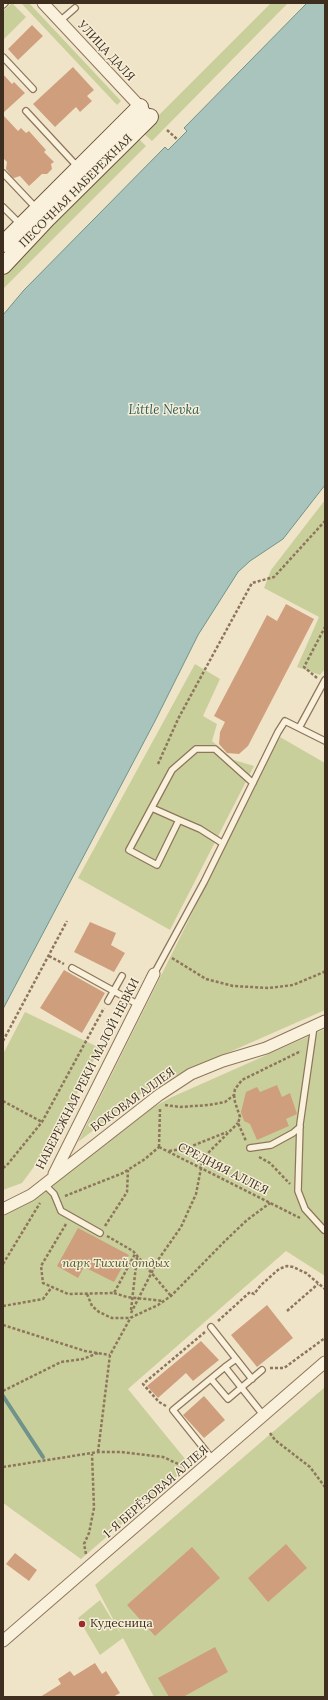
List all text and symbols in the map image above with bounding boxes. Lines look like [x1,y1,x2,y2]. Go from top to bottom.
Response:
street label: УЛИЦА ДАЛЯ [74,18,138,84]
street label: ПЕСОЧНАЯ НАБЕРЕЖНАЯ [16,131,136,251]
water label: Little Nevka [129,402,199,418]
street label: НАБЕРЕЖНАЯ РЕКИ МАЛОЙ НЕВКИ [33,976,143,1172]
street label: БОКОВАЯ АЛЛЕЯ [88,1065,178,1135]
street label: СРЕДНЯЯ АЛЛЕЯ [175,1140,271,1198]
park label: парк Тихий отдых [62,1257,170,1271]
street label: 1-Я БЕРЁЗОВАЯ АЛЛЕЯ [101,1443,211,1541]
place label: Кудесница [90,1617,153,1631]
marker: Кудесница [77,1619,87,1629]

